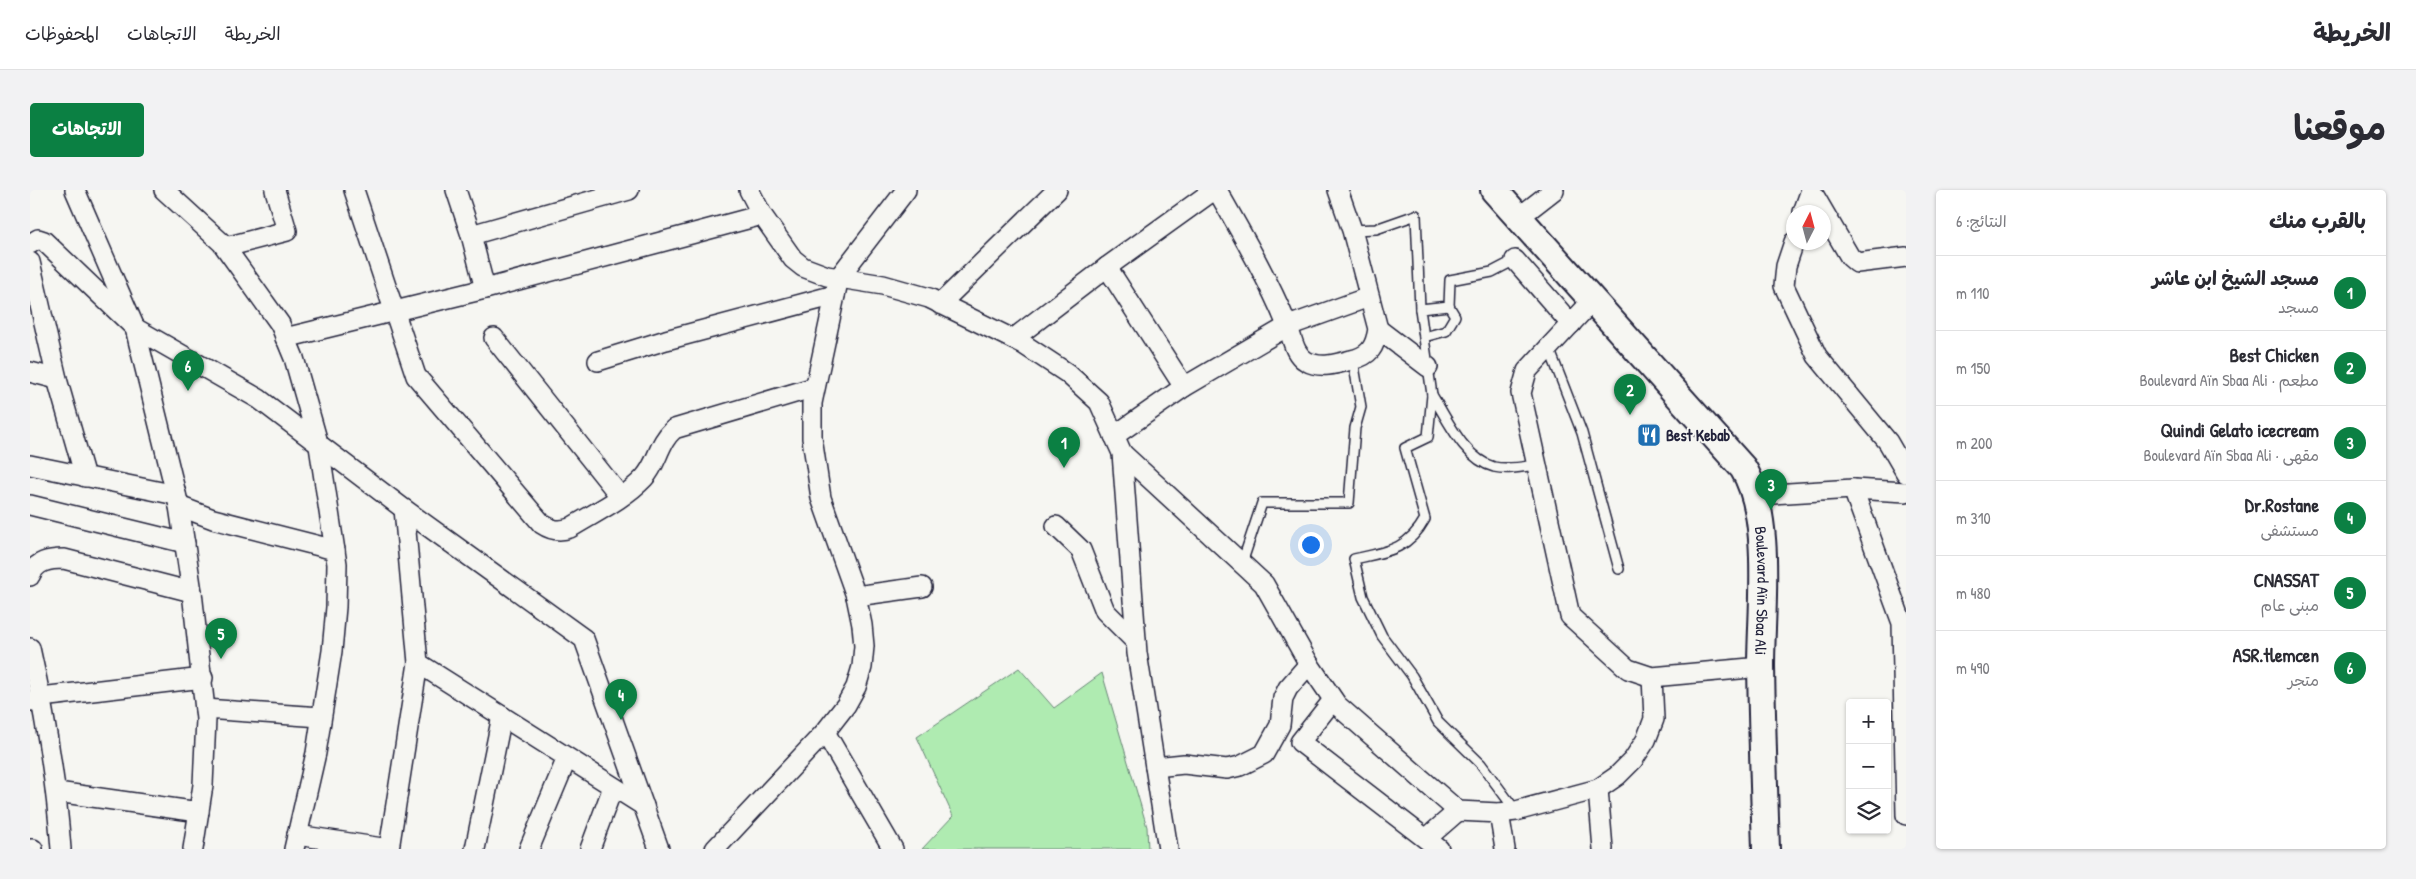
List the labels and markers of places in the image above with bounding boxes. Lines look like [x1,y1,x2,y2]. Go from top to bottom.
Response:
pin: 6 [172,350,204,391]
pin: 2 [1614,374,1646,415]
restaurant icon: Best Kebab [1636,422,1662,448]
place label: Best Kebab [1666,424,1730,446]
pin: 1 [1048,427,1080,468]
pin: 3 [1755,469,1787,510]
pin: 5 [205,618,237,659]
pin: 4 [605,679,637,720]

